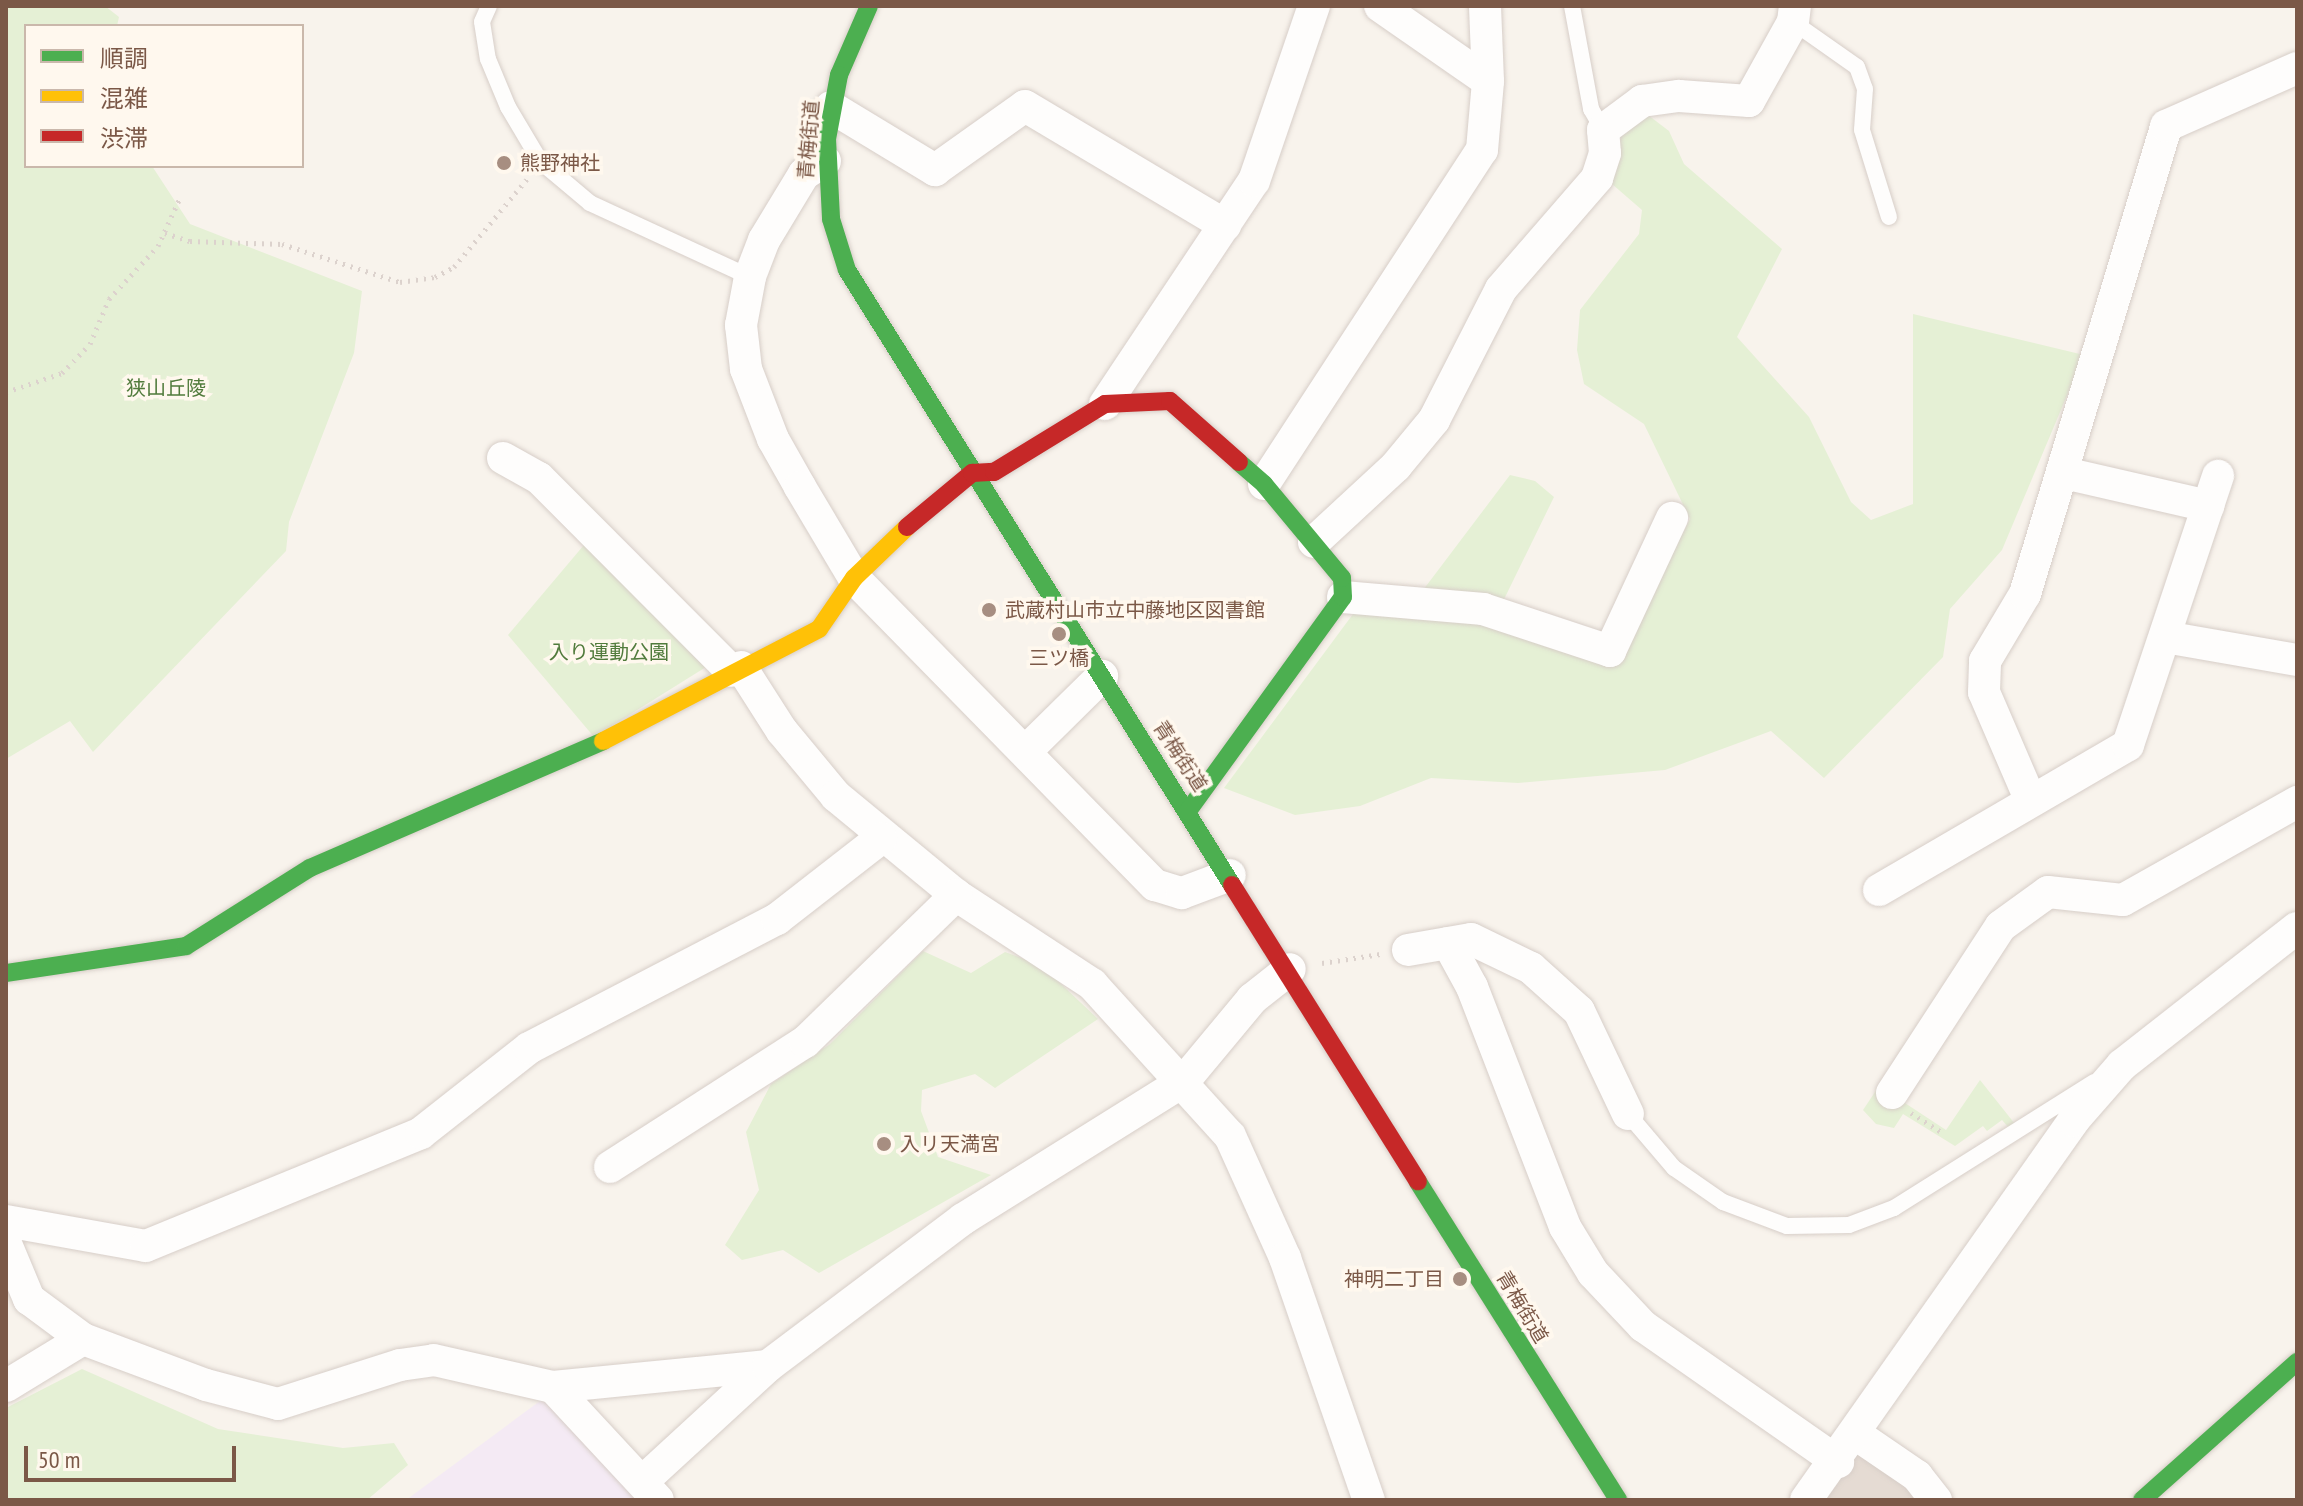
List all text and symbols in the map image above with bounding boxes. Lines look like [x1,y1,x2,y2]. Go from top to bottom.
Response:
legend [24,24,304,168]
text: 順調 [100,43,148,74]
text: 混雑 [100,83,148,114]
street label: 青梅街道 [794,99,824,181]
text: 渋滞 [100,123,148,154]
place label: 熊野神社 [520,151,600,175]
marker: 熊野神社 [495,154,513,172]
park label: 狭山丘陵 [126,376,206,400]
place label: 武蔵村山市立中藤地区図書館 [1005,598,1265,622]
marker: 武蔵村山市立中藤地区図書館 [980,601,998,619]
marker: 三ツ橋 [1050,625,1068,643]
park label: 入り運動公園 [549,640,669,664]
place label: 三ツ橋 [1029,646,1089,670]
street label: 青梅街道 [1148,716,1212,796]
place label: 入リ天満宮 [900,1132,1000,1156]
marker: 入リ天満宮 [875,1135,893,1153]
place label: 神明二丁目 [1344,1267,1444,1291]
street label: 青梅街道 [1491,1267,1553,1347]
marker: 神明二丁目 [1451,1270,1469,1288]
scale bar [28,1430,240,1480]
text: 50 m [38,1444,80,1475]

